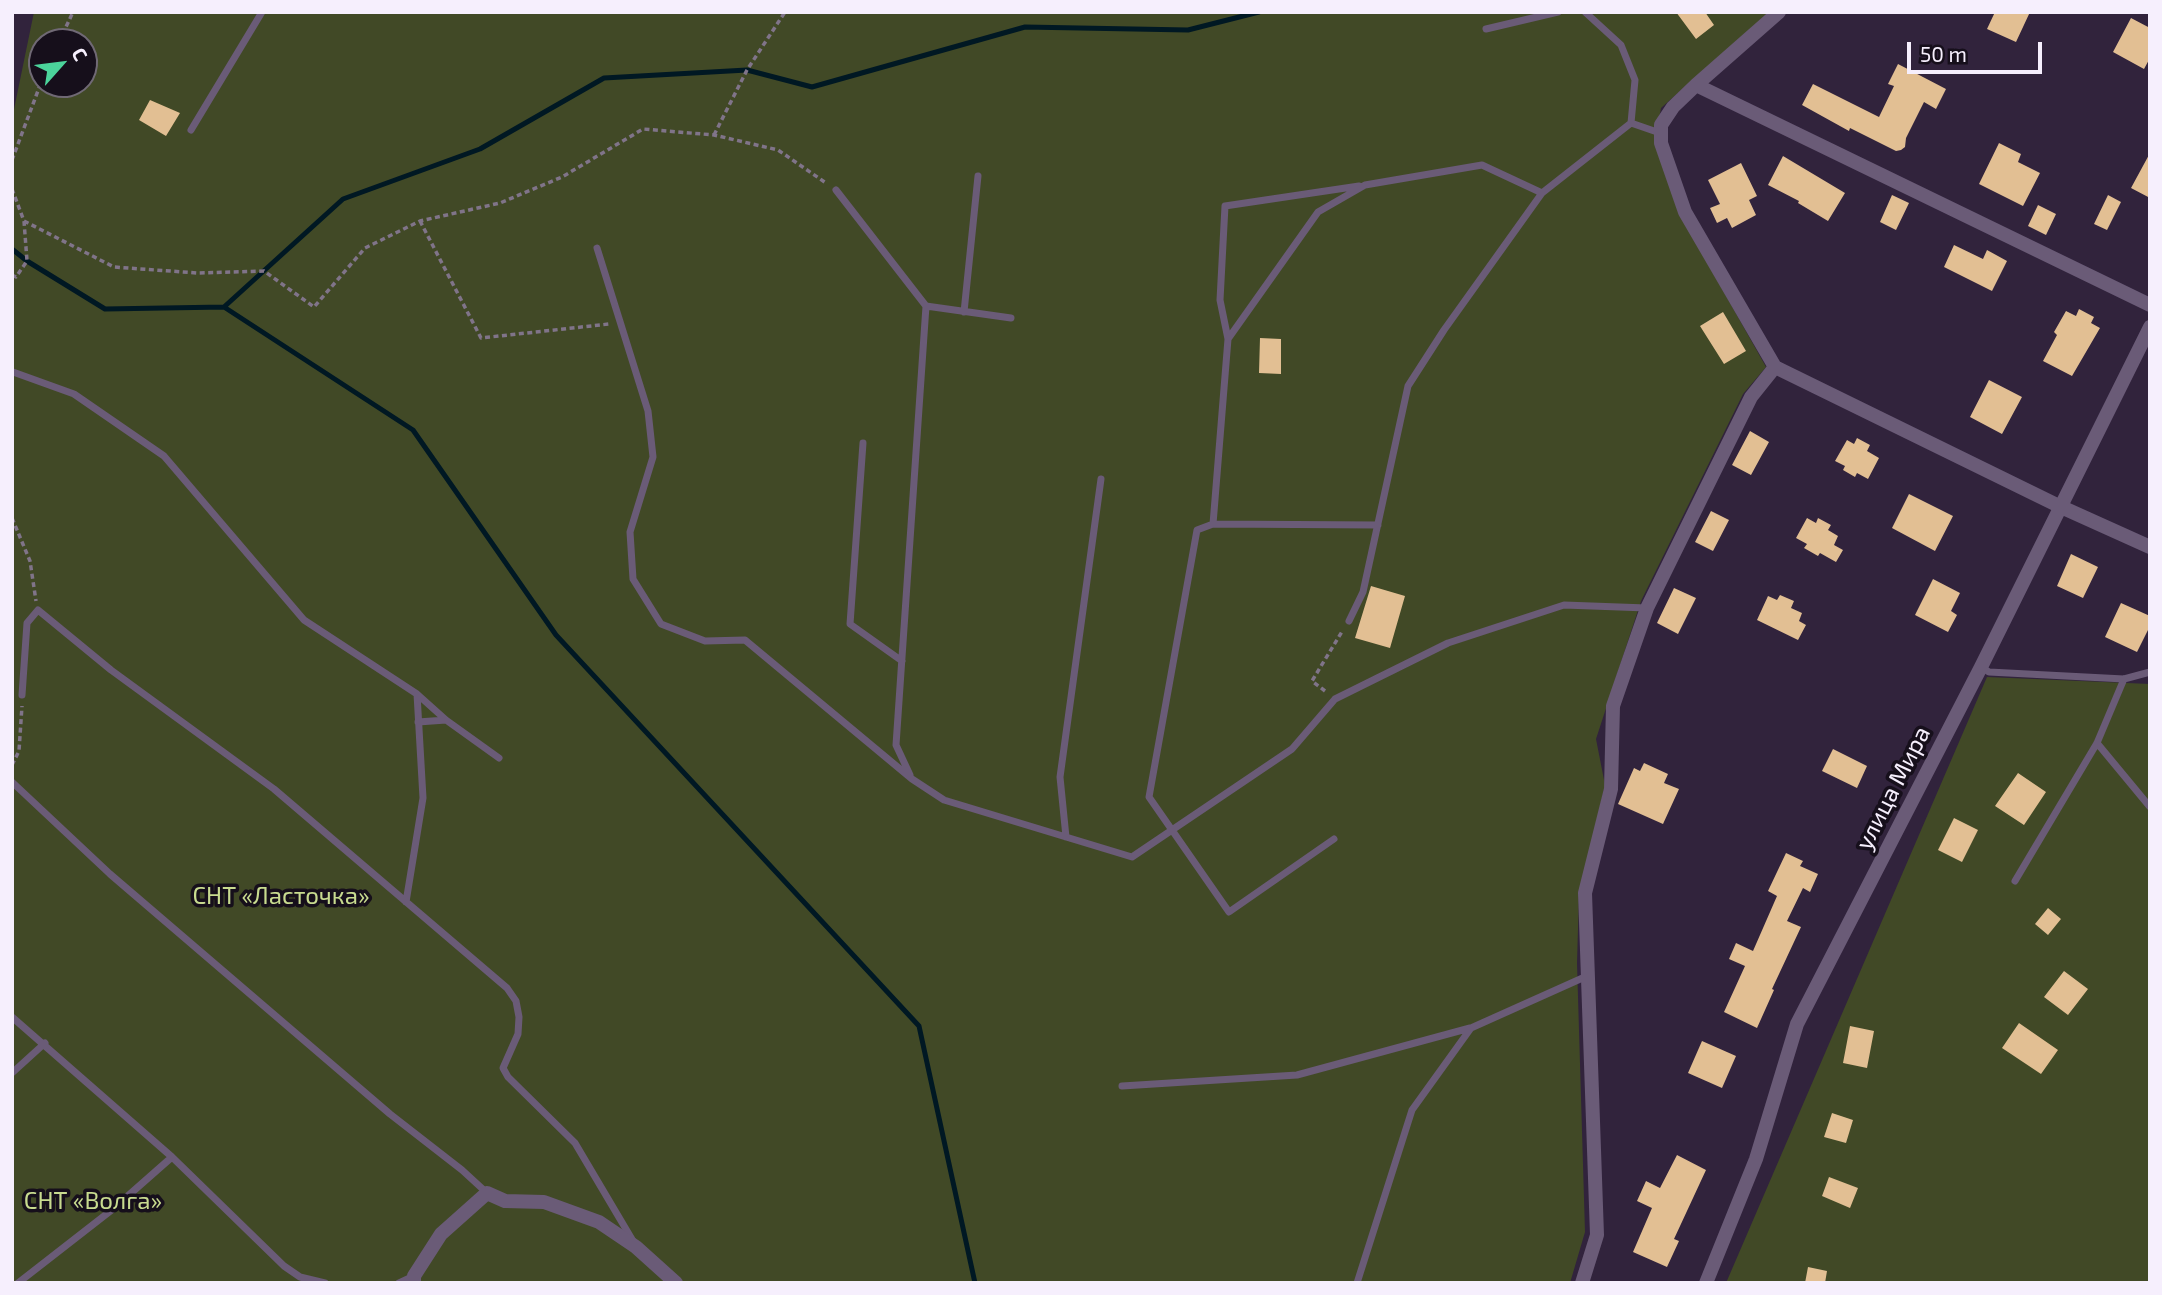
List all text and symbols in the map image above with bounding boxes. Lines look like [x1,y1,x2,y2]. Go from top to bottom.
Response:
north arrow [28,28,98,98]
scale bar [1910,28,2045,72]
text: 50 m [1920,41,1967,66]
text: С [67,44,93,64]
street label: улица Мира [1850,721,1936,855]
park label: СНТ «Ласточка» [192,882,370,910]
park label: СНТ «Волга» [24,1187,162,1215]

